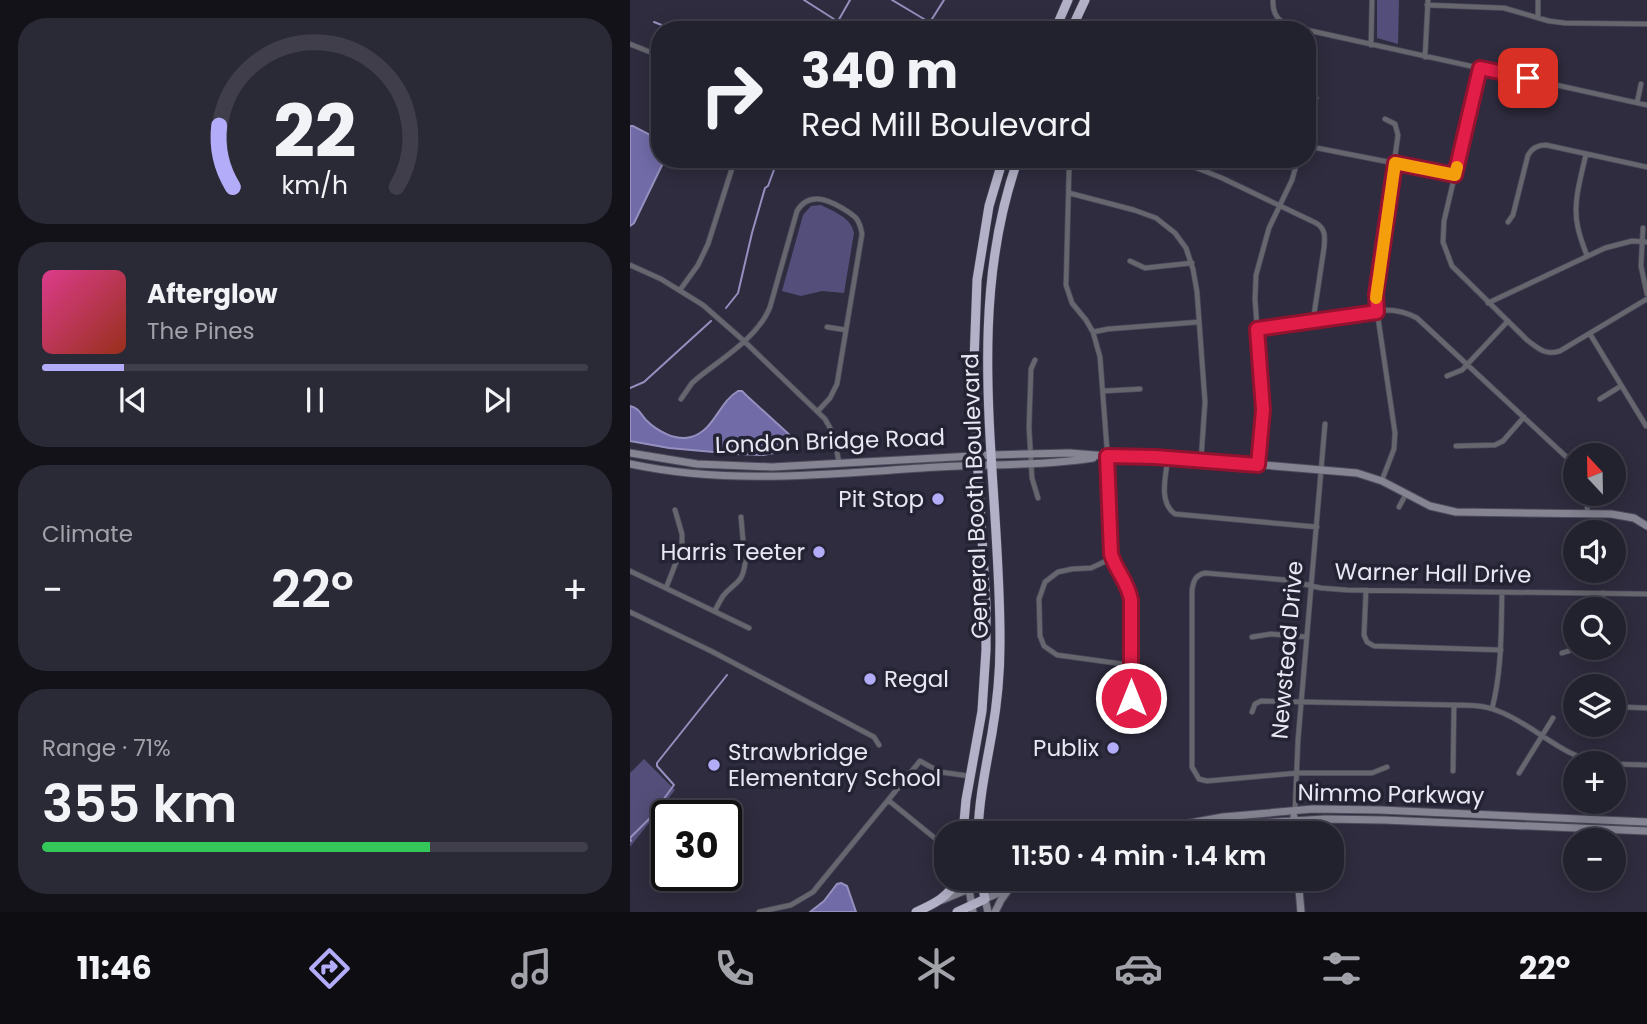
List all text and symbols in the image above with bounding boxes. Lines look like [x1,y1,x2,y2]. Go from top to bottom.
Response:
text: 340 m [801,37,958,105]
pin [1498,48,1558,108]
icon: right [686,49,777,140]
icon: arrive [1509,59,1547,97]
text: 22 [273,81,357,182]
text: Red Mill Boulevard [801,102,1092,147]
text: km/h [282,168,348,203]
text: Afterglow [147,276,278,312]
text: The Pines [147,315,255,347]
street label: General Booth Boulevard [954,353,996,639]
icon: previous [114,381,152,419]
icon: pause [296,381,334,419]
icon: next [478,381,516,419]
street label: London Bridge Road [714,421,946,461]
north arrow [1563,443,1626,506]
map controls [1563,443,1626,891]
place label: Pit Stop [838,483,924,515]
marker: Pit Stop [930,491,946,507]
text: Climate [42,518,133,550]
button: sound [1563,520,1626,583]
place label: Harris Teeter [660,536,805,568]
marker: Harris Teeter [811,544,827,560]
text: 22° [271,553,354,626]
street label: Warner Hall Drive [1334,555,1532,591]
street label: Newstead Drive [1263,560,1311,740]
text: − [42,563,63,616]
text: + [562,563,588,616]
button: search [1563,597,1626,660]
position arrow [1094,661,1168,735]
place label: Regal [884,663,949,695]
marker: Regal [862,671,878,687]
button: layers [1563,674,1626,737]
text: Range · 71% [42,732,171,764]
place label: Publix [1033,732,1099,764]
place label: Strawbridge Elementary School [728,736,941,794]
marker: Publix [1105,740,1121,756]
button: + [1563,751,1626,814]
marker: Strawbridge Elementary School [706,757,722,773]
text: 355 km [42,767,237,840]
street label: Nimmo Parkway [1297,776,1485,812]
speed limit sign: 30 [651,800,742,891]
button: − [1563,828,1626,891]
text: 11:50 · 4 min · 1.4 km [1011,838,1267,874]
icon: directions [305,944,354,993]
icon: music [507,944,556,993]
icon: phone [710,944,759,993]
icon: climate [912,944,961,993]
icon: car [1114,944,1163,993]
icon: filters [1317,944,1366,993]
text: 11:46 [77,945,152,990]
text: 22° [1519,945,1570,990]

